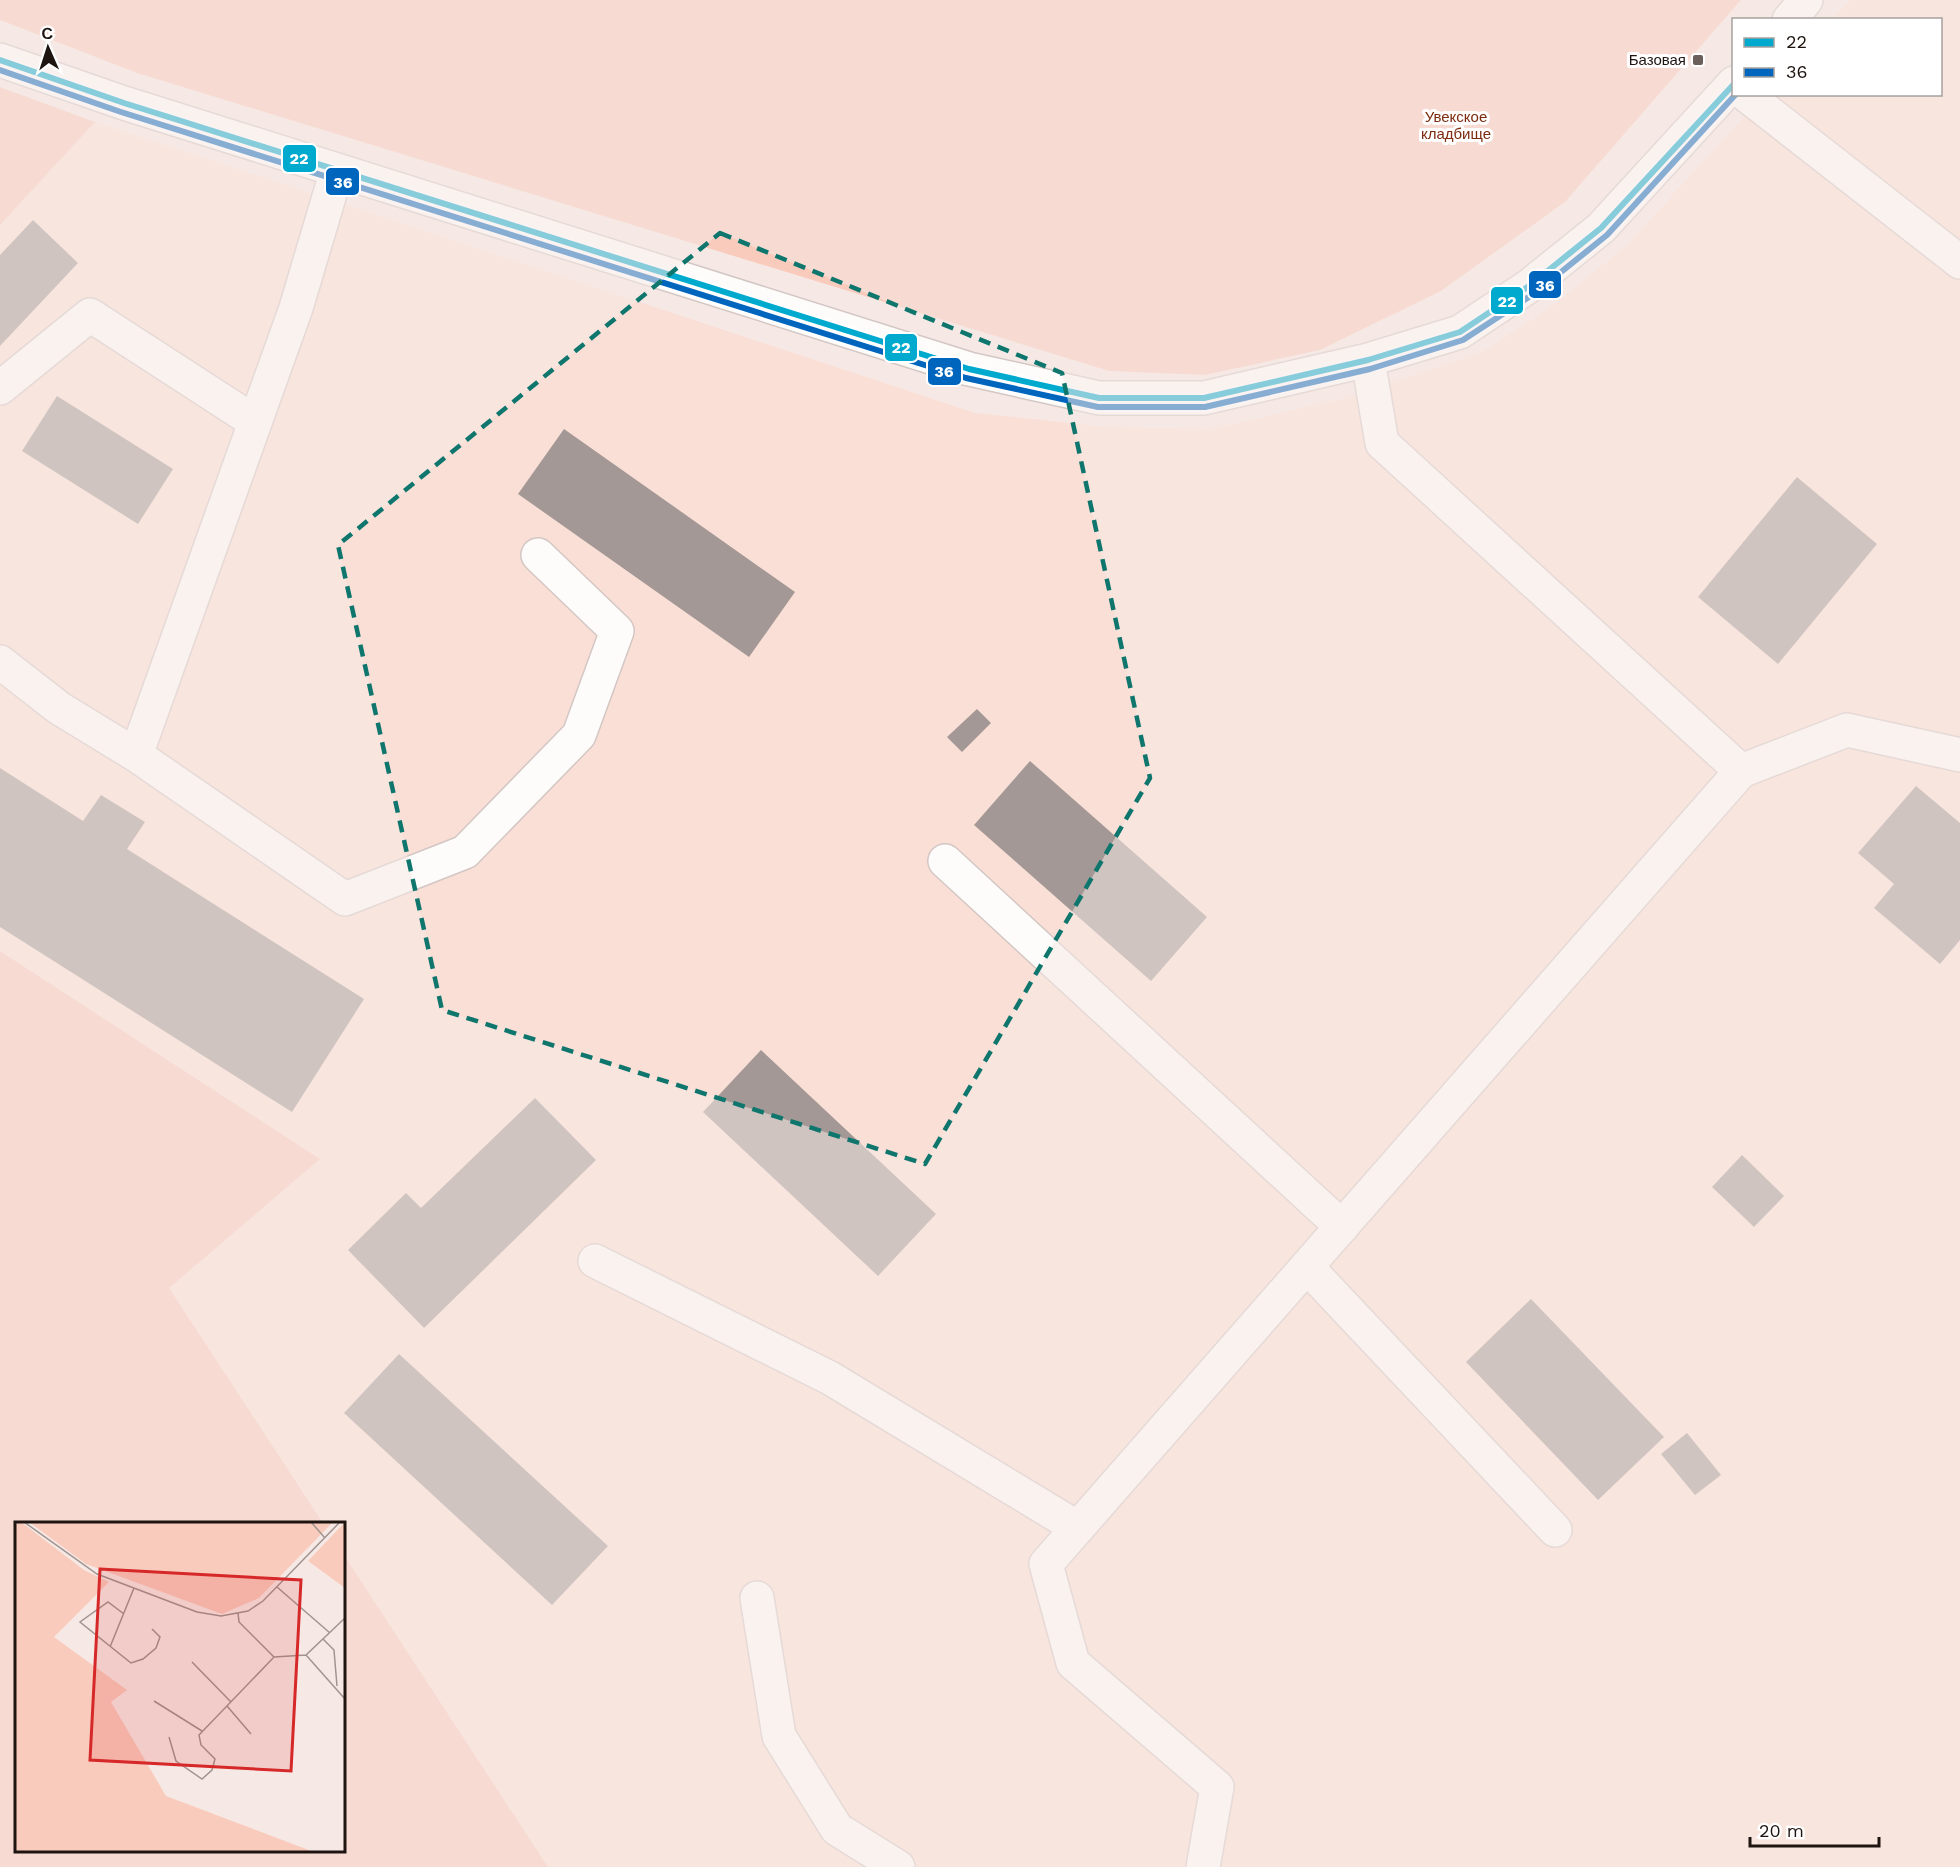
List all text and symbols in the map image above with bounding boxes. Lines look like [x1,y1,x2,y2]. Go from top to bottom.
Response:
north arrow [18,18,78,78]
legend [1732,18,1942,96]
text: С [41,24,54,43]
text: 22 [1786,31,1807,52]
place label: Базовая [1629,51,1686,69]
marker: Базовая [1691,53,1705,67]
text: 36 [1786,61,1807,82]
park label: Увекское кладбище [1421,108,1491,143]
line badge: 22 [282,144,317,173]
text: 22 [289,149,309,168]
line badge: 36 [325,167,360,196]
text: 36 [333,173,353,192]
line badge: 36 [1528,270,1562,299]
text: 36 [1535,276,1555,295]
line badge: 22 [1490,286,1524,315]
text: 22 [1497,292,1517,311]
line badge: 22 [884,333,918,362]
text: 22 [891,338,911,357]
line badge: 36 [927,357,962,386]
text: 36 [934,362,954,381]
inset map [15,1522,345,1852]
scale bar [1750,1810,1879,1848]
text: 20 m [1759,1820,1804,1841]

